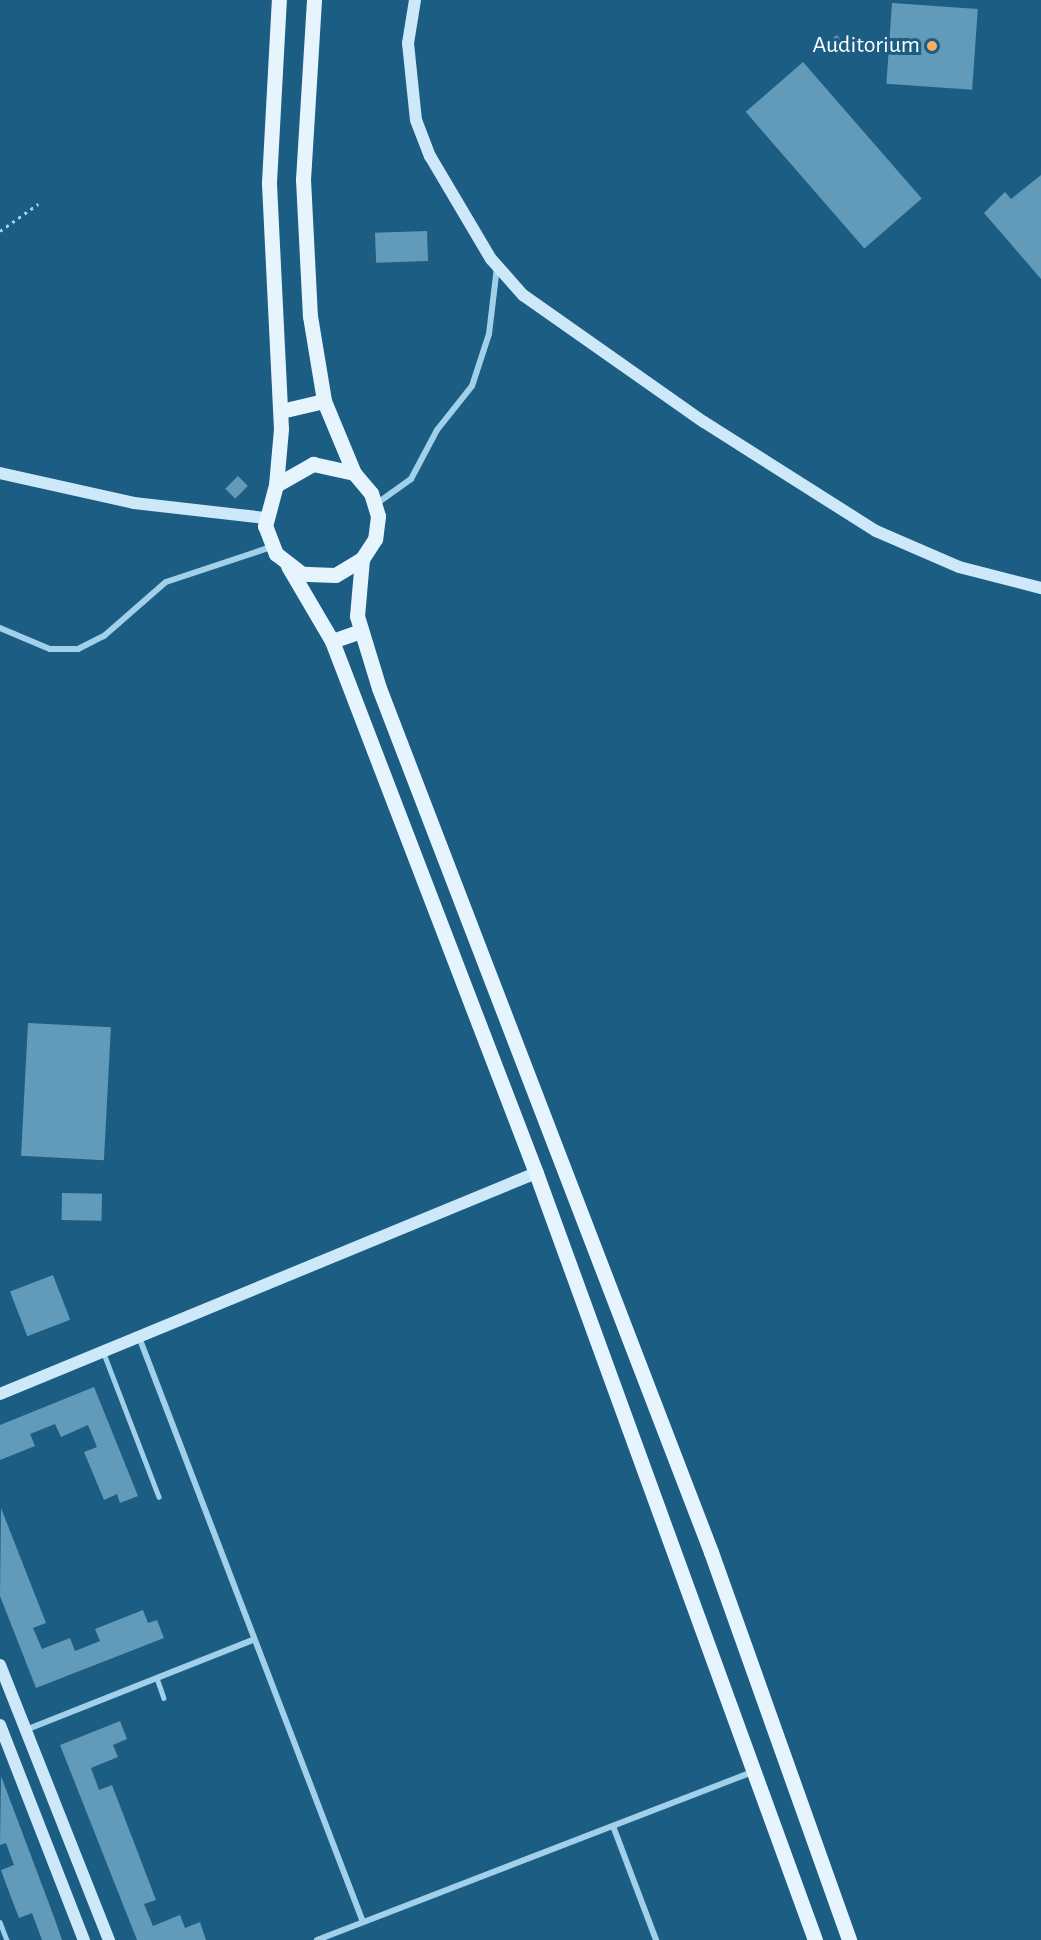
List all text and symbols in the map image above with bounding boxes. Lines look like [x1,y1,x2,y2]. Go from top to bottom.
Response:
place label: Auditorium [813,32,920,60]
marker: Auditorium [925,39,939,53]

